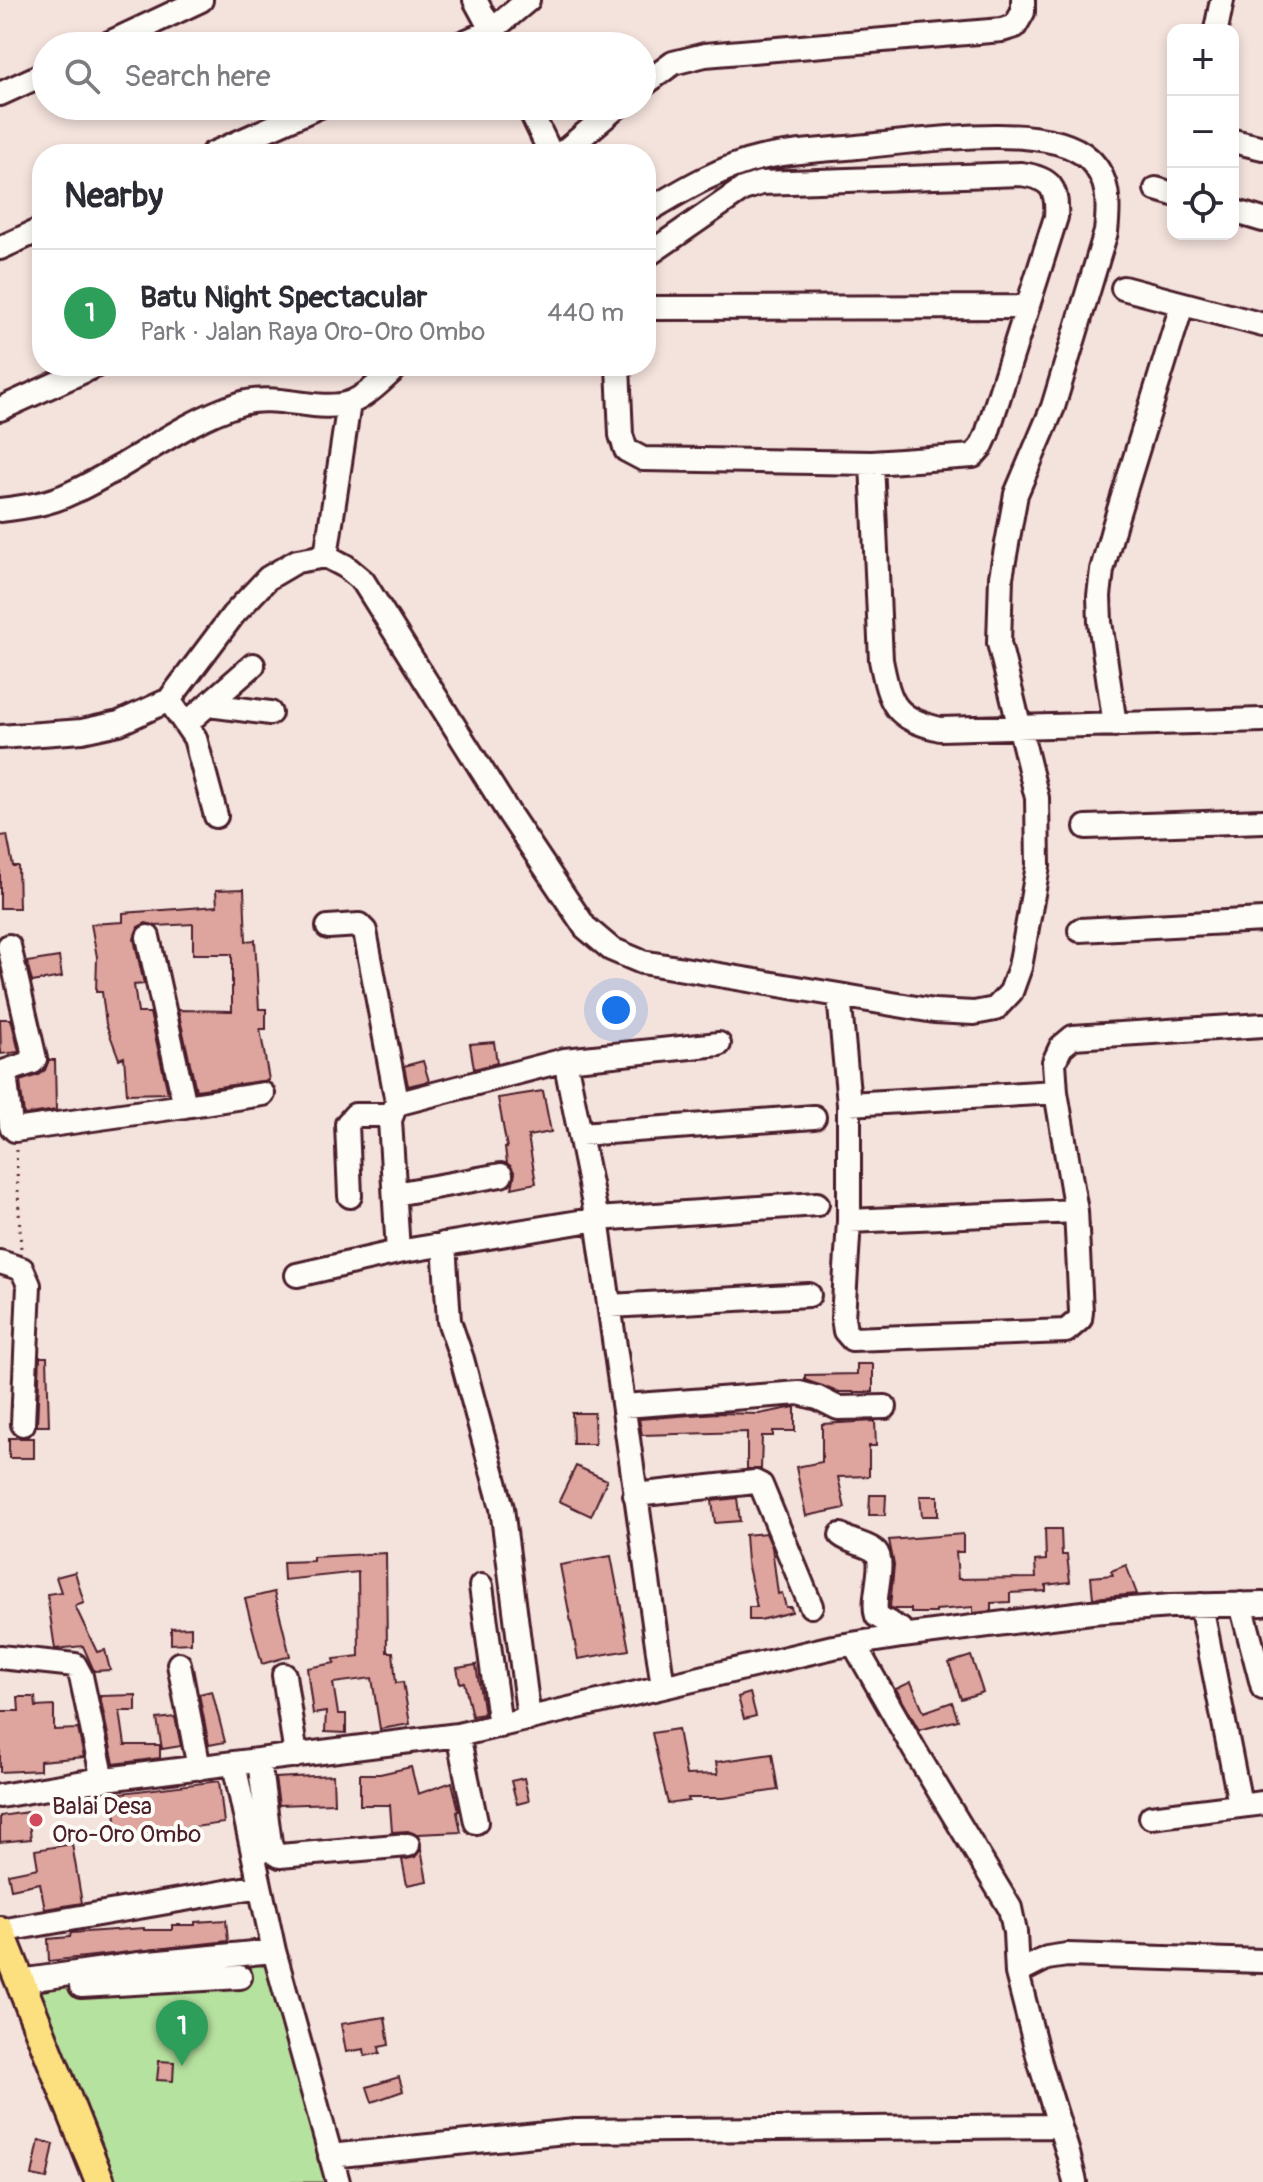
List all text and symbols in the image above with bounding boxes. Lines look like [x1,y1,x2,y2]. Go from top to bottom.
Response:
map controls [1167,24,1239,240]
button: + [1167,24,1239,96]
search box [32,32,656,120]
icon: search [60,54,104,98]
text: Search here [124,58,271,95]
button: − [1167,96,1239,168]
button: locate [1167,168,1239,240]
text: Nearby [64,175,163,218]
text: Batu Night Spectacular [140,279,427,316]
text: 1 [85,297,95,329]
text: 440 m [547,297,624,329]
text: Park · Jalan Raya Oro-Oro Ombo [140,316,485,348]
your location [596,990,636,1030]
place label: Balai Desa Oro-Oro Ombo [52,1792,201,1849]
marker: Balai Desa Oro-Oro Ombo [27,1811,45,1829]
pin: 1 [156,2000,208,2066]

